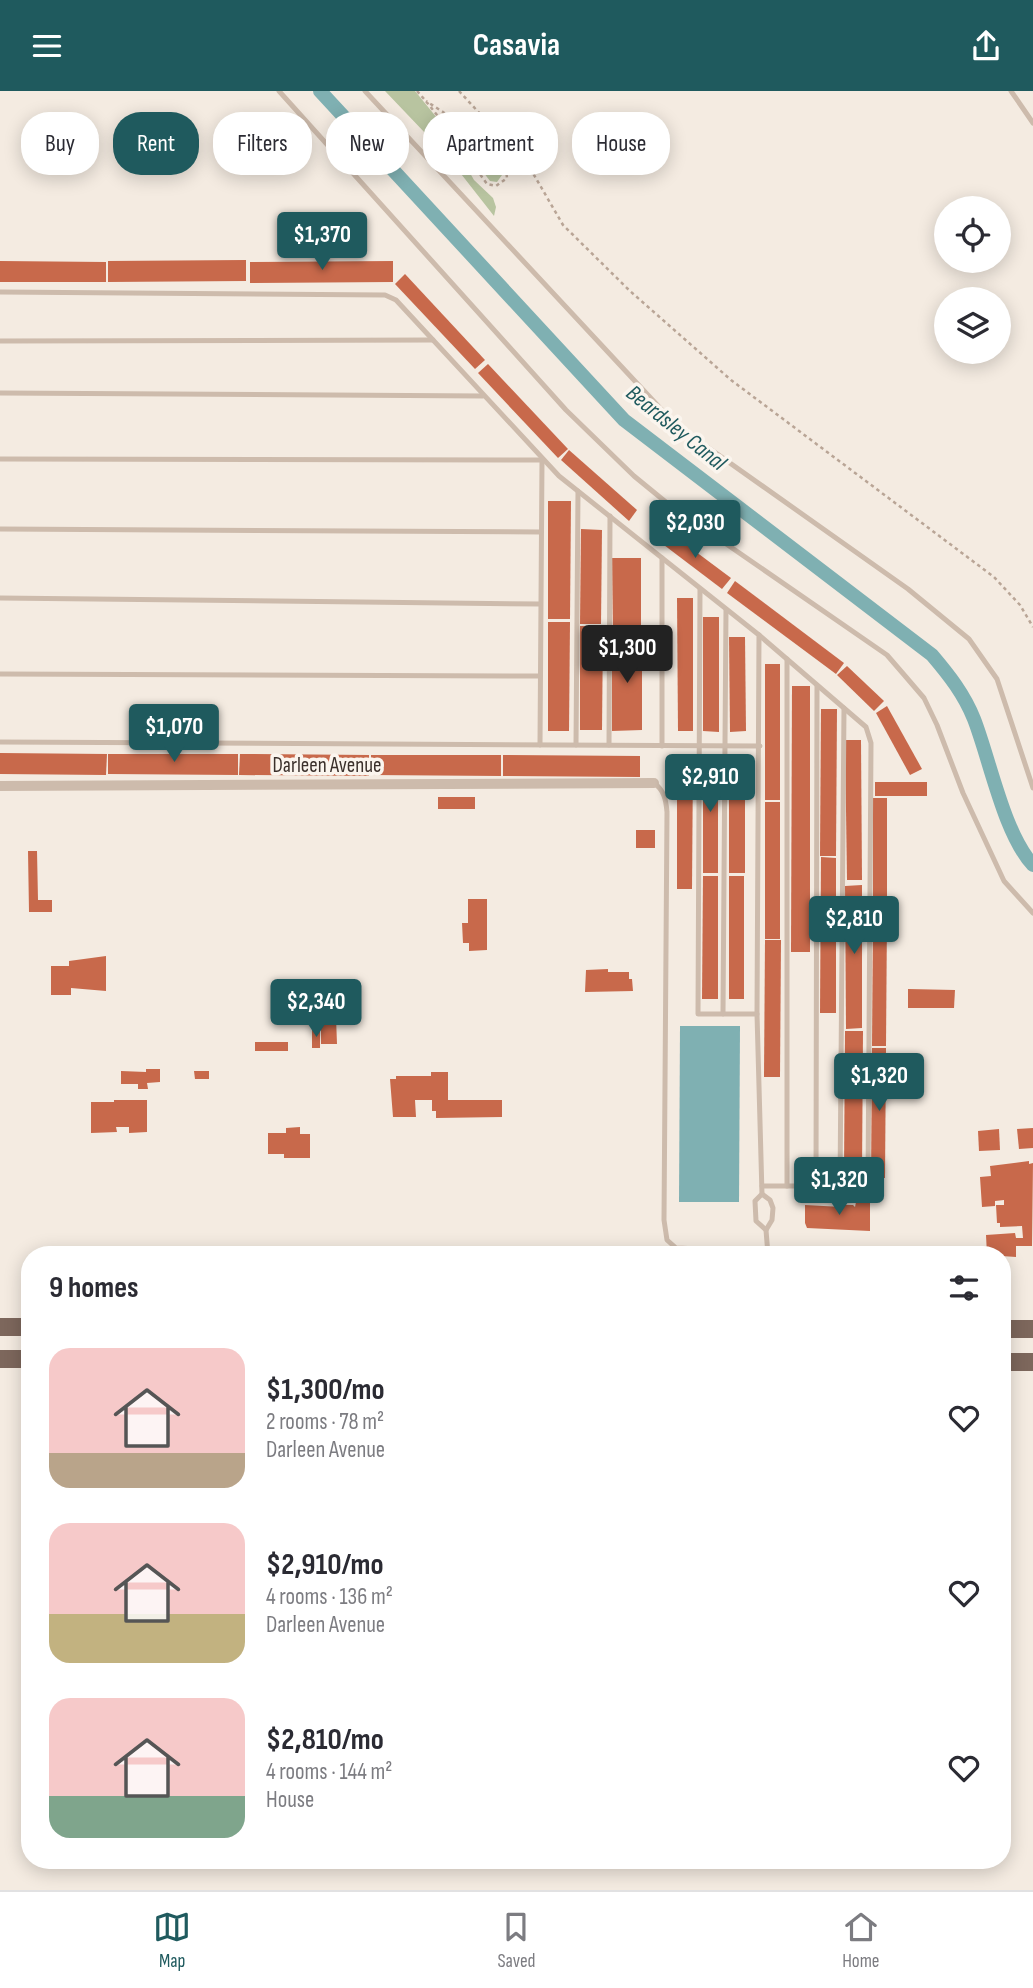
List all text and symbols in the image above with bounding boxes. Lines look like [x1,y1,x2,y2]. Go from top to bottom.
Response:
text: Casavia [473,26,560,65]
icon: menu [28,27,66,65]
icon: share [967,27,1005,65]
chip: Buy [21,112,99,175]
chip: Rent [113,112,199,175]
chip: Filters [213,112,312,175]
chip: New [326,112,409,175]
chip: Apartment [423,112,558,175]
chip: House [572,112,670,175]
map controls [934,196,1011,364]
button: locate [934,196,1011,273]
pin: $1,370 [265,213,379,272]
text: $1,370 [293,221,351,249]
button: layers [934,287,1011,364]
water label: Beardsley Canal [620,379,732,477]
pin: $2,030 [638,501,752,560]
text: $2,030 [665,509,725,537]
pin: $1,300 [570,625,684,685]
text: $1,300 [598,634,656,662]
pin: $1,070 [117,705,231,764]
text: $1,070 [145,713,203,741]
street label: Darleen Avenue [273,753,381,778]
pin: $2,910 [653,755,767,814]
text: $2,910 [681,763,739,791]
pin: $2,810 [797,897,911,956]
text: $2,810 [825,905,883,933]
pin: $2,340 [259,979,373,1039]
text: $2,340 [286,988,346,1016]
pin: $1,320 [822,1053,936,1113]
text: $1,320 [850,1062,908,1090]
pin: $1,320 [782,1157,896,1217]
text: $1,320 [810,1166,868,1194]
icon: filters [945,1269,983,1307]
text: 9 homes [49,1270,139,1306]
text: $1,300/mo [266,1372,385,1408]
icon: home [105,1376,189,1460]
icon: heart [945,1399,983,1437]
text: 2 rooms · 78 m² [266,1408,384,1436]
text: Darleen Avenue [266,1436,385,1464]
text: $2,910/mo [266,1547,384,1583]
icon: home [105,1551,189,1635]
icon: heart [945,1574,983,1612]
text: 4 rooms · 136 m² [266,1583,393,1611]
text: Darleen Avenue [266,1611,385,1639]
text: $2,810/mo [266,1722,384,1758]
icon: home [105,1726,189,1810]
icon: heart [945,1749,983,1787]
text: 4 rooms · 144 m² [266,1758,392,1786]
text: House [266,1786,314,1814]
tab: Map [153,1908,191,1973]
tab: Saved [497,1908,536,1973]
tab: Home [842,1908,880,1973]

